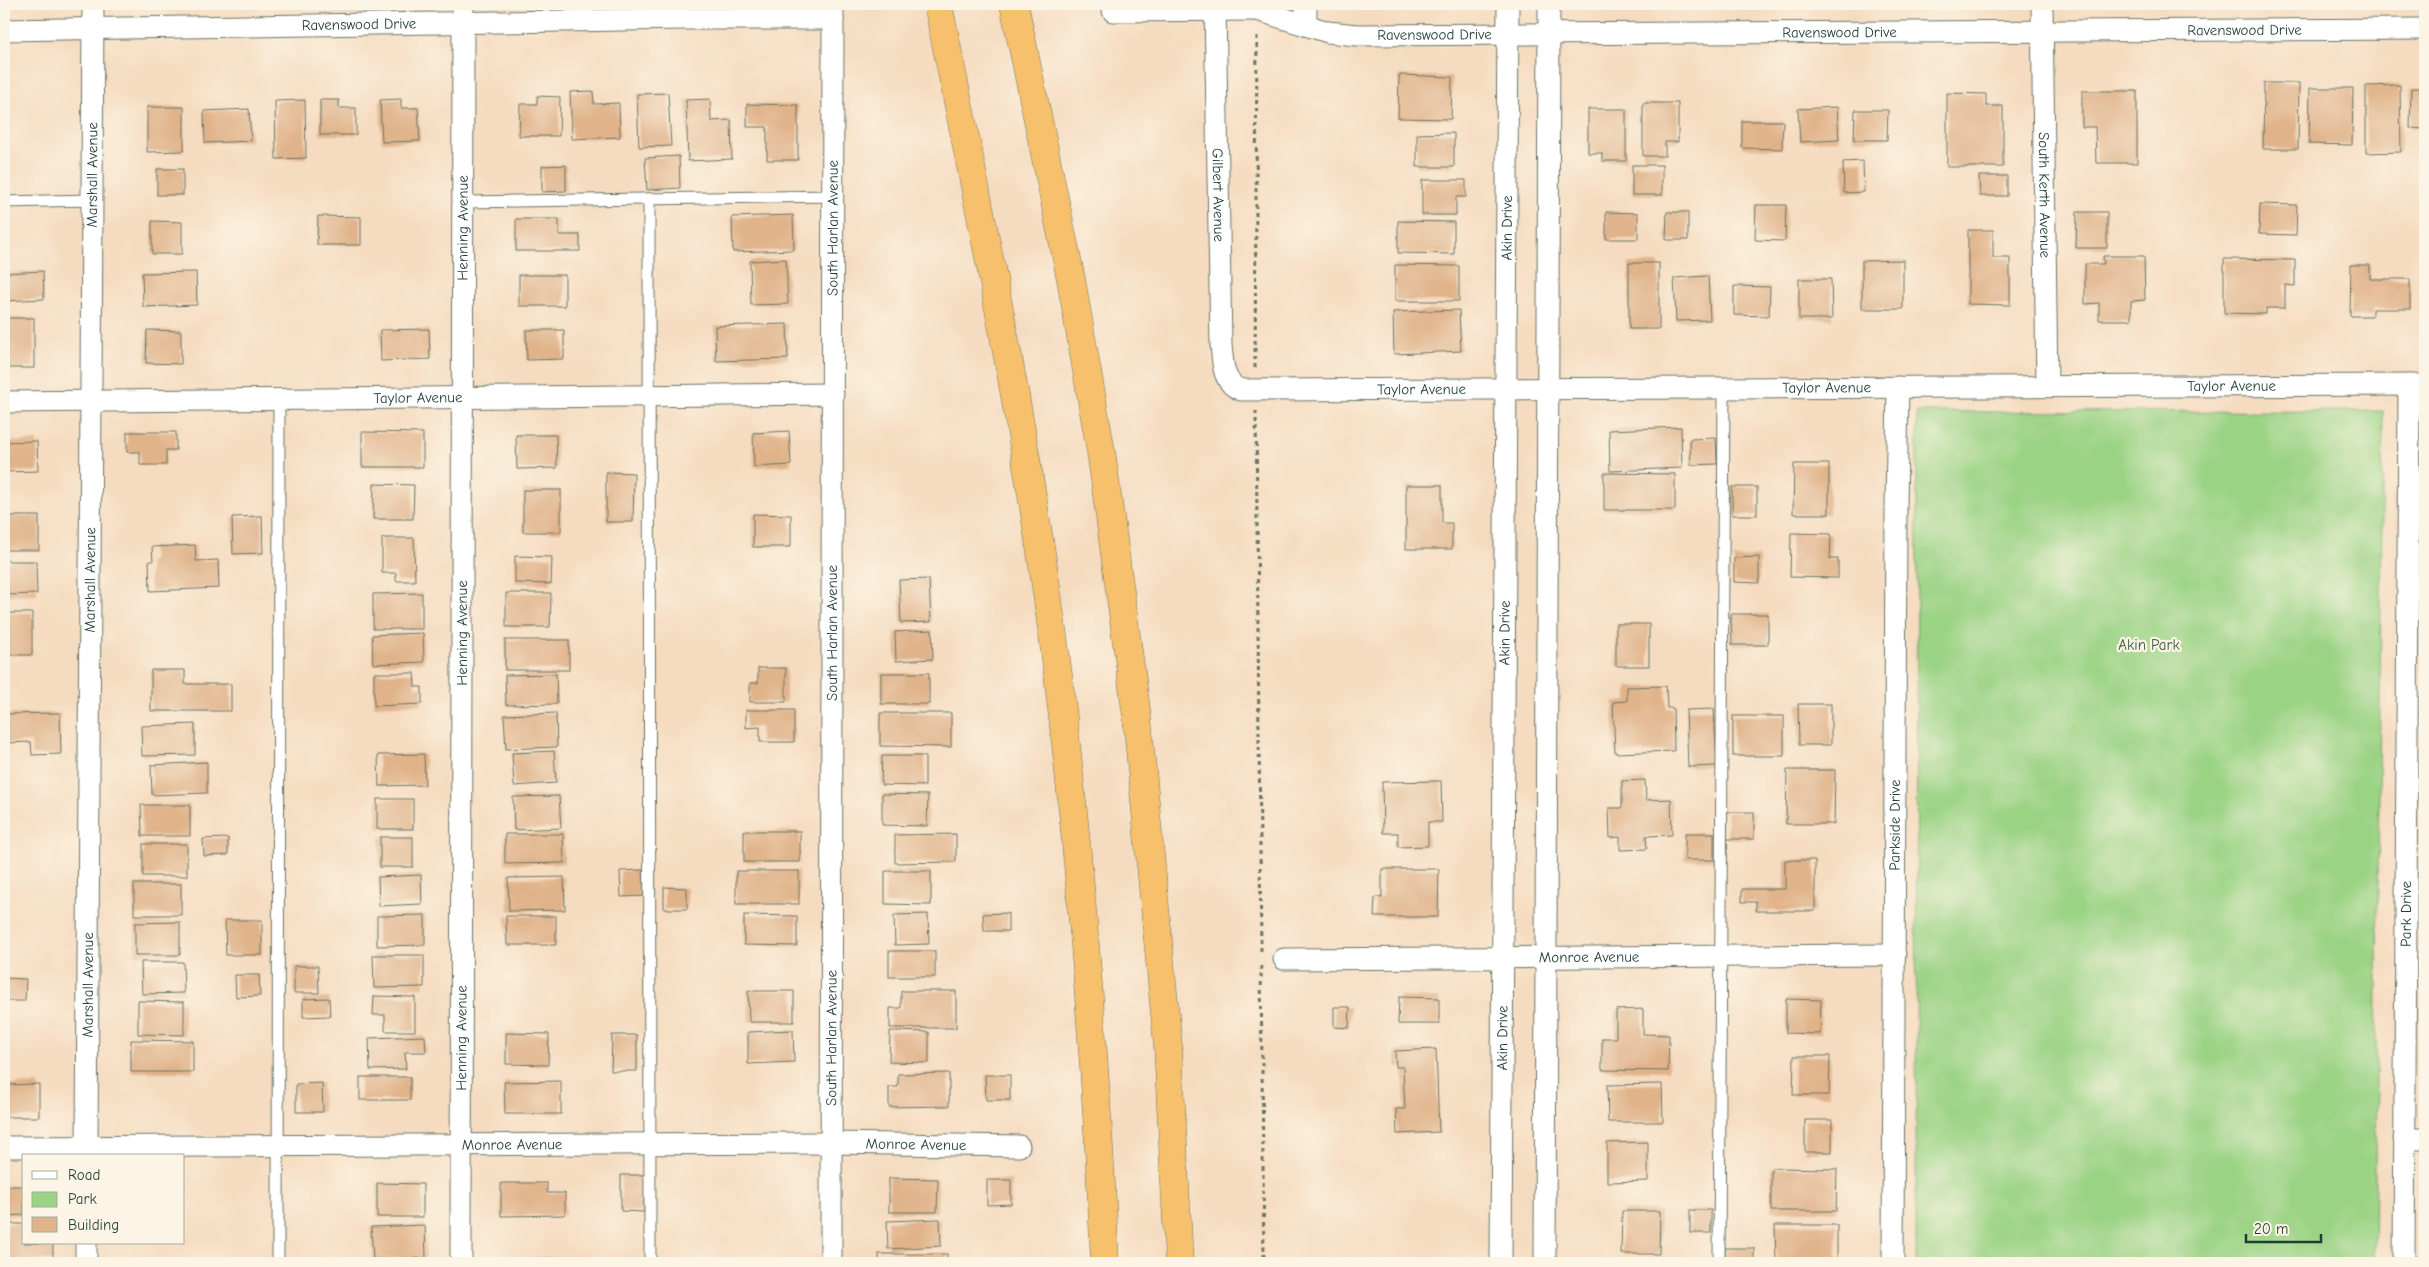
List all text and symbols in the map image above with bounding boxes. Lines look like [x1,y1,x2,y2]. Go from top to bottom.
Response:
street label: Ravenswood Drive [302,14,417,34]
street label: Ravenswood Drive [2187,21,2302,39]
street label: Ravenswood Drive [1782,23,1897,42]
street label: Ravenswood Drive [1377,25,1492,44]
street label: Marshall Avenue [83,122,101,228]
street label: South Kerth Avenue [2035,132,2054,259]
street label: Gilbert Avenue [1209,148,1228,243]
street label: South Harlan Avenue [824,160,842,296]
street label: Henning Avenue [454,175,472,281]
street label: Akin Drive [1498,195,1516,261]
street label: Taylor Avenue [2187,377,2276,395]
street label: Taylor Avenue [1782,378,1871,397]
street label: Taylor Avenue [1377,380,1466,398]
street label: Taylor Avenue [373,388,463,407]
street label: Marshall Avenue [81,527,99,633]
street label: South Harlan Avenue [823,565,841,701]
street label: Henning Avenue [453,580,471,686]
street label: Akin Drive [1495,600,1514,666]
park label: Akin Park [2118,636,2180,654]
street label: Parkside Drive [1886,779,1904,871]
street label: Park Drive [2397,880,2415,947]
street label: Marshall Avenue [79,932,97,1038]
street label: Monroe Avenue [1539,948,1640,966]
street label: South Harlan Avenue [822,970,840,1106]
street label: Henning Avenue [452,985,470,1091]
street label: Akin Drive [1493,1005,1511,1071]
street label: Monroe Avenue [462,1135,563,1154]
street label: Monroe Avenue [865,1135,967,1154]
legend [22,1154,185,1244]
text: Road [68,1166,100,1184]
text: Park [68,1190,97,1208]
scale bar [2246,1212,2322,1244]
text: Building [68,1216,119,1234]
text: 20 m [2254,1220,2288,1238]

